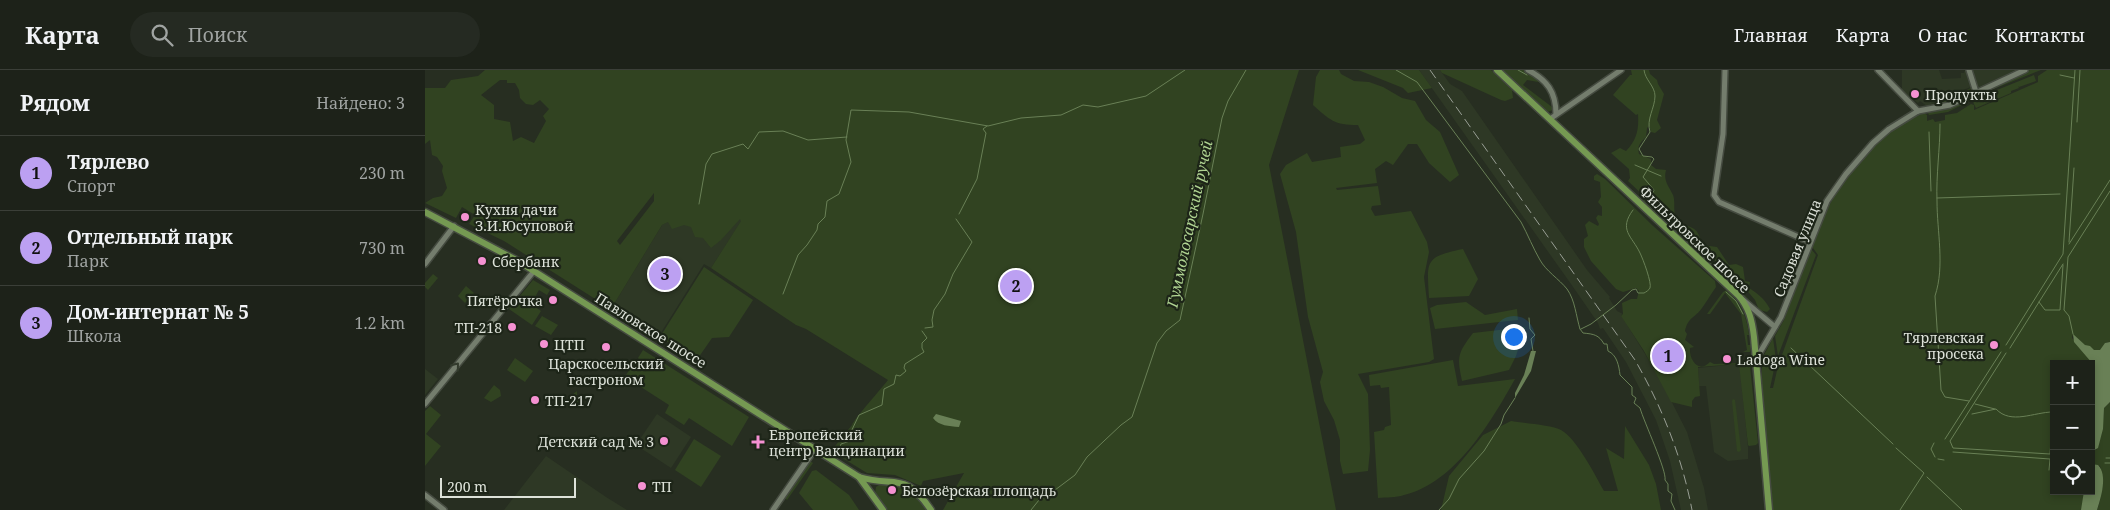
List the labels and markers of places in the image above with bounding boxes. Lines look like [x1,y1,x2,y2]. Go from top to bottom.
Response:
place label: Продукты [1925,85,1997,104]
marker: Продукты [1909,88,1921,100]
place label: Кухня дачи З.И.Юсуповой [475,200,573,235]
marker: Кухня дачи З.И.Юсуповой [459,211,471,223]
place label: Сбербанк [492,252,560,271]
marker: Сбербанк [476,255,488,267]
pin: 3 [649,255,681,293]
pin: 2 [1000,267,1032,305]
place label: Пятёрочка [467,291,543,310]
marker: Пятёрочка [547,294,559,306]
place label: ТП-218 [454,318,502,337]
marker: ТП-218 [506,321,518,333]
place label: Тярлевская просека [1903,328,1984,363]
place label: ЦТП [554,335,585,354]
pin: 1 [1652,337,1684,375]
marker: ЦТП [538,338,550,350]
marker: Тярлевская просека [1988,339,2000,351]
marker: Царскосельский гастроном [600,341,612,353]
place label: Ladoga Wine [1737,350,1825,369]
marker: Ladoga Wine [1721,353,1733,365]
place label: Царскосельский гастроном [548,354,664,389]
place label: ТП-217 [545,391,593,410]
marker: ТП-217 [529,394,541,406]
place label: Европейский центр Вакцинации [769,425,905,460]
place label: Детский сад № 3 [538,432,654,451]
marker: Детский сад № 3 [658,435,670,447]
marker: Европейский центр Вакцинации [751,435,765,449]
place label: ТП [652,477,672,496]
marker: ТП [636,480,648,492]
place label: Белозёрская площадь [902,481,1057,500]
marker: Белозёрская площадь [886,484,898,496]

